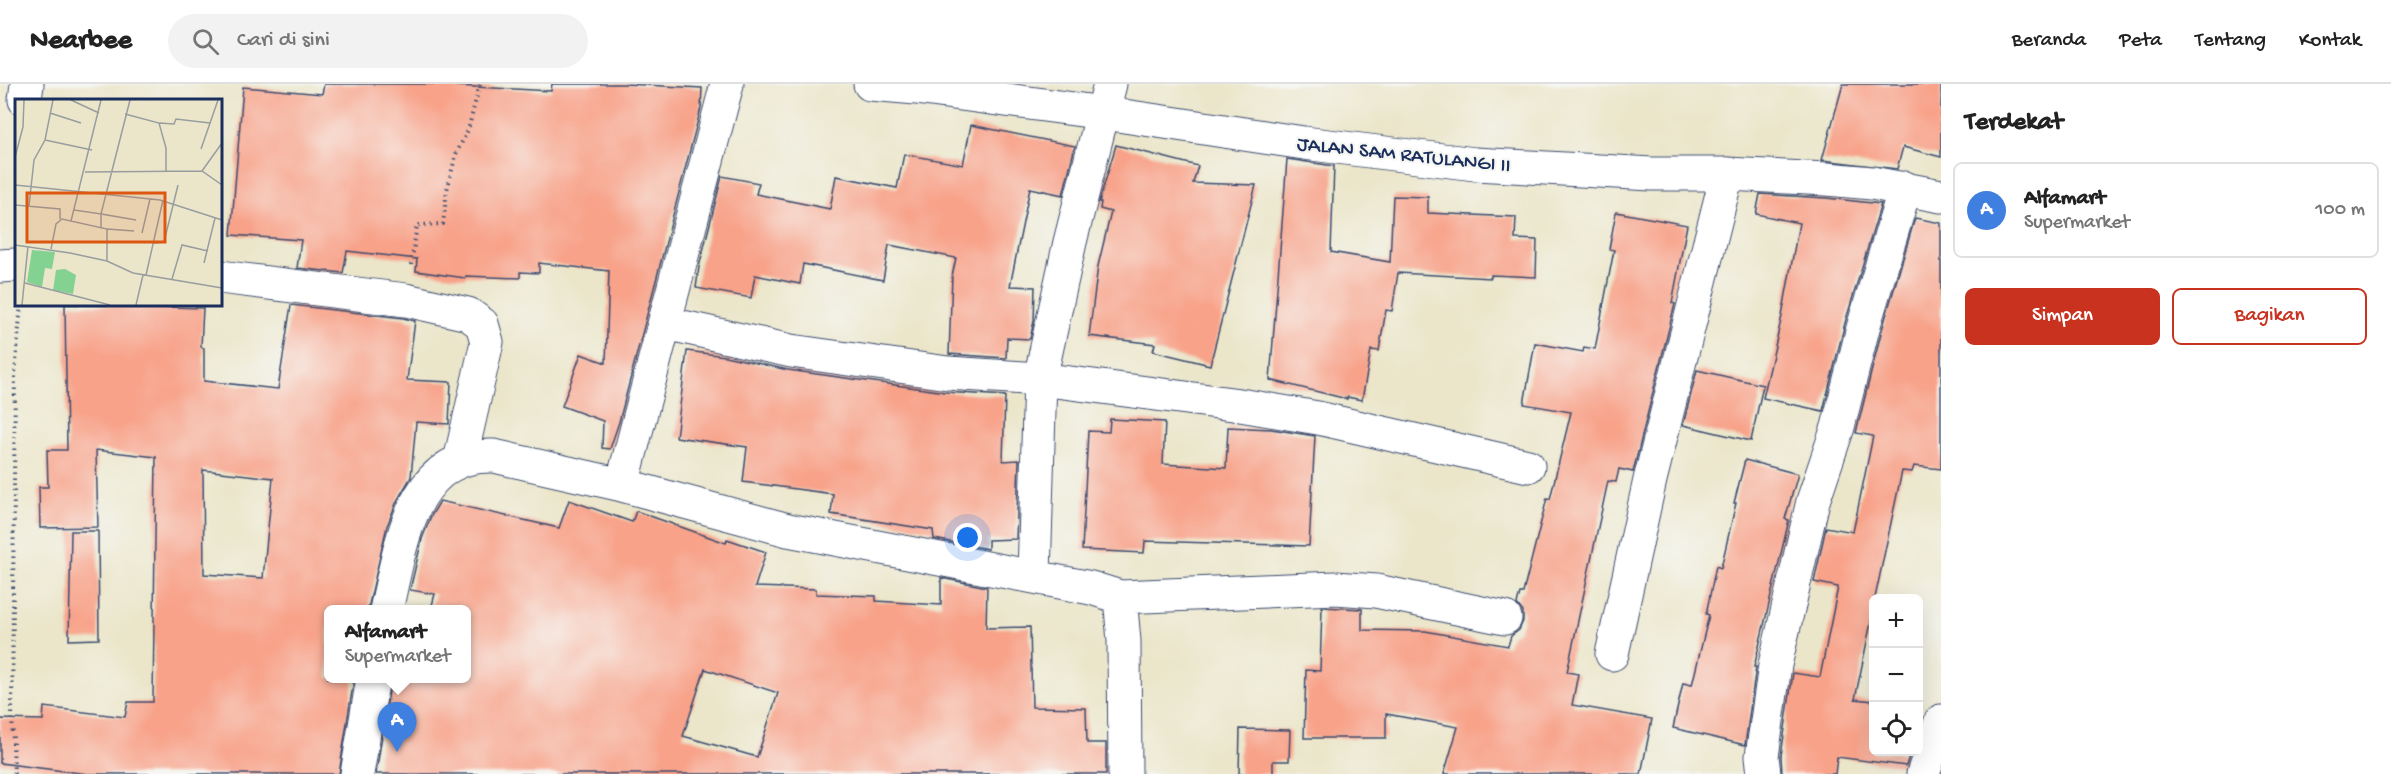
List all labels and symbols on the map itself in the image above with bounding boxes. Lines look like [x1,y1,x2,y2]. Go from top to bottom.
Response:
inset map [15,99,222,306]
street label: JALAN SAM RATULANGI II [1296,133,1512,180]
your location [953,523,982,552]
pin: A [378,702,416,752]

